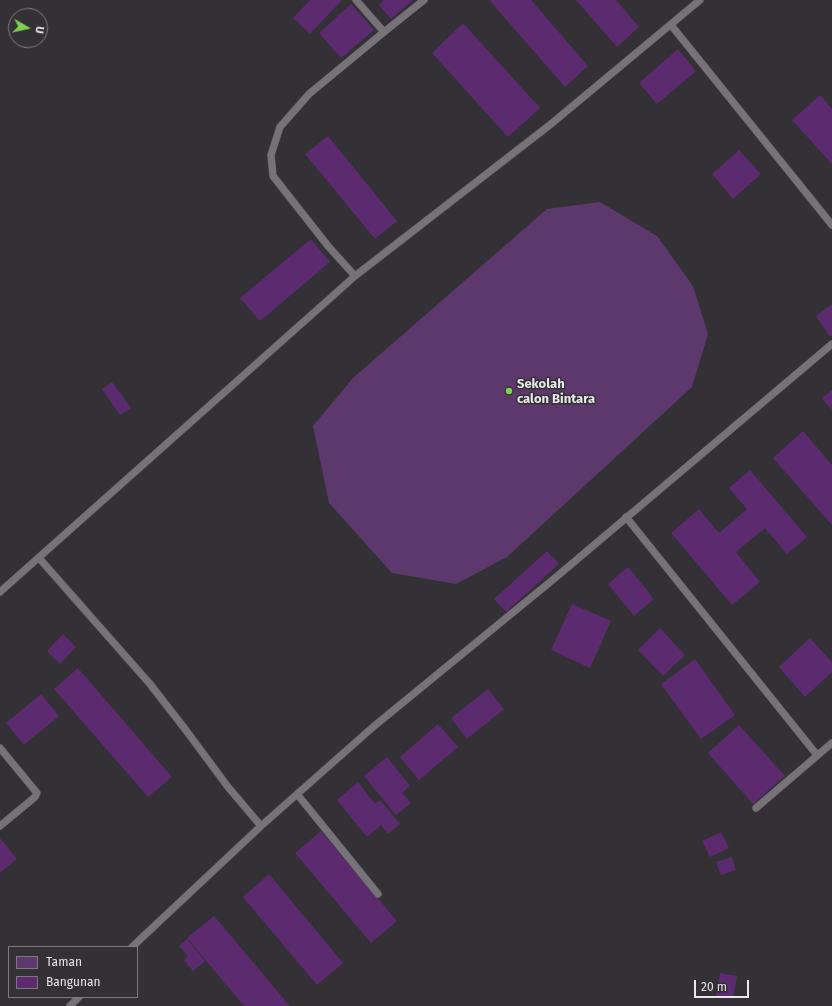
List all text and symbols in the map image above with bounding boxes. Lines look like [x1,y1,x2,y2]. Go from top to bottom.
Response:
north arrow [8,8,48,48]
text: U [32,25,46,34]
place label: Sekolah calon Bintara [517,376,595,407]
marker: Sekolah calon Bintara [504,386,514,396]
legend [8,946,138,998]
text: Taman [46,955,82,969]
scale bar [696,972,751,998]
text: Bangunan [46,975,101,989]
text: 20 m [701,980,727,994]

